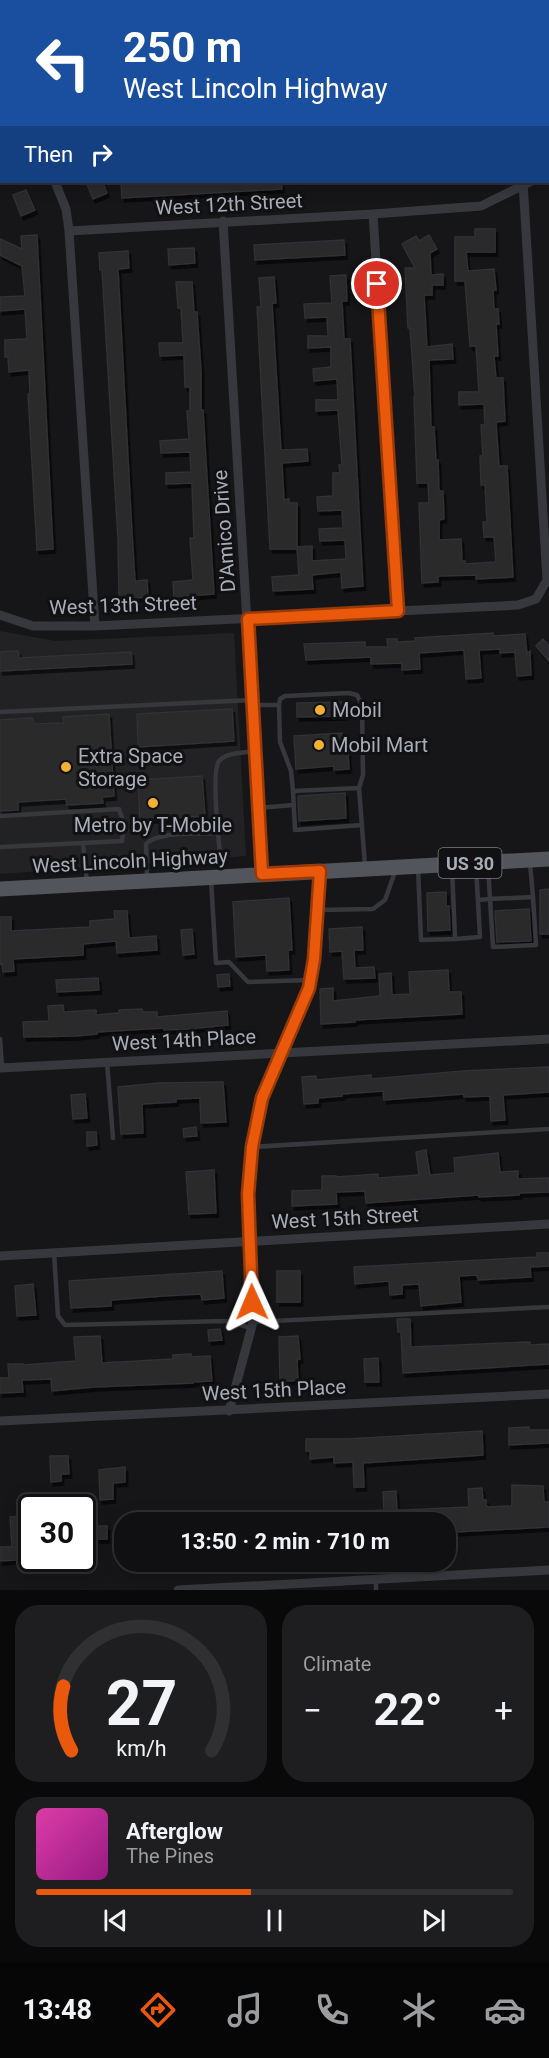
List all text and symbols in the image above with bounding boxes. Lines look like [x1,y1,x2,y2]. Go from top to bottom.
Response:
text: 250 m [123,23,242,72]
icon: left [24,24,102,102]
text: West Lincoln Highway [123,73,387,105]
icon: right [85,138,118,171]
text: Then [24,142,73,167]
street label: West 12th Street [155,188,303,220]
pin [351,258,402,309]
icon: arrive [360,267,393,300]
street label: D'Amico Drive [208,469,240,593]
street label: West 13th Street [49,590,197,620]
place label: Mobil [332,698,382,722]
marker: Mobil [313,703,327,717]
place label: Mobil Mart [331,733,428,757]
marker: Mobil Mart [312,738,326,752]
place label: Extra Space Storage [78,744,183,791]
marker: Extra Space Storage [59,760,73,774]
marker: Metro by T-Mobile [146,796,160,810]
place label: Metro by T-Mobile [74,813,232,837]
street label: West Lincoln Highway [32,844,229,878]
road number: US 30 [438,848,502,878]
street label: West 14th Place [111,1024,257,1056]
street label: West 15th Street [271,1202,419,1234]
position arrow [220,1270,284,1334]
street label: West 15th Place [201,1374,347,1406]
speed limit sign: 30 [18,1494,96,1572]
text: 13:50 · 2 min · 710 m [180,1529,390,1554]
text: Climate [303,1652,371,1676]
text: 27 [105,1667,177,1740]
text: 22° [373,1683,443,1736]
text: − [303,1691,322,1730]
text: + [494,1691,513,1730]
text: km/h [116,1736,166,1761]
text: Afterglow [126,1819,223,1844]
text: The Pines [126,1844,214,1868]
icon: previous [99,1904,132,1937]
icon: pause [258,1904,291,1937]
icon: next [417,1904,450,1937]
icon: directions [137,1989,179,2031]
icon: music [224,1989,266,2031]
icon: phone [311,1989,353,2031]
icon: climate [398,1989,440,2031]
icon: car [484,1989,526,2031]
text: 13:48 [22,1994,92,2026]

